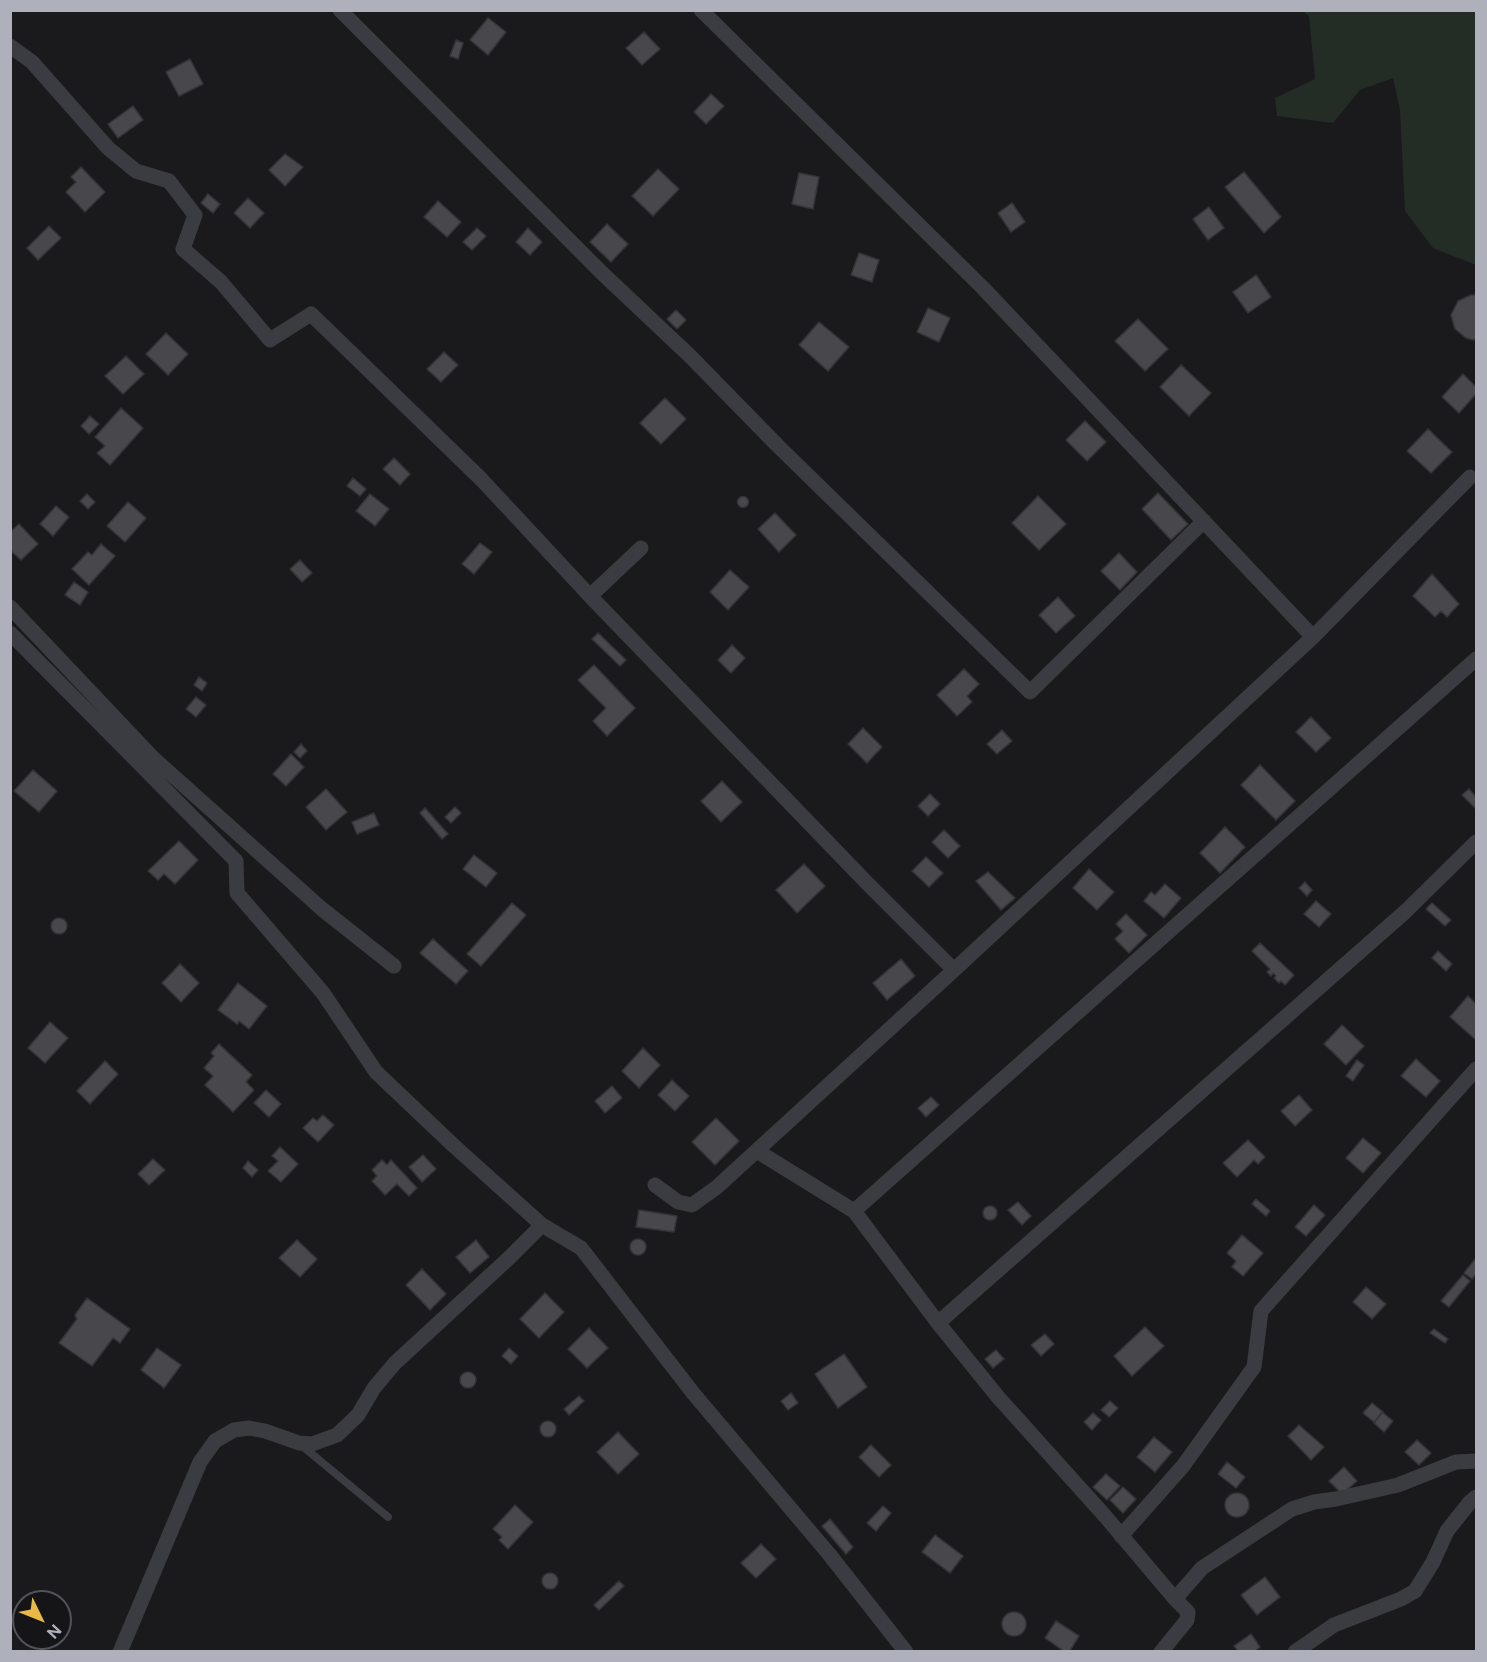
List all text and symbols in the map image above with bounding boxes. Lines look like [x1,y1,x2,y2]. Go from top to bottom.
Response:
north arrow [12,1590,72,1650]
text: N [43,1620,65,1642]

